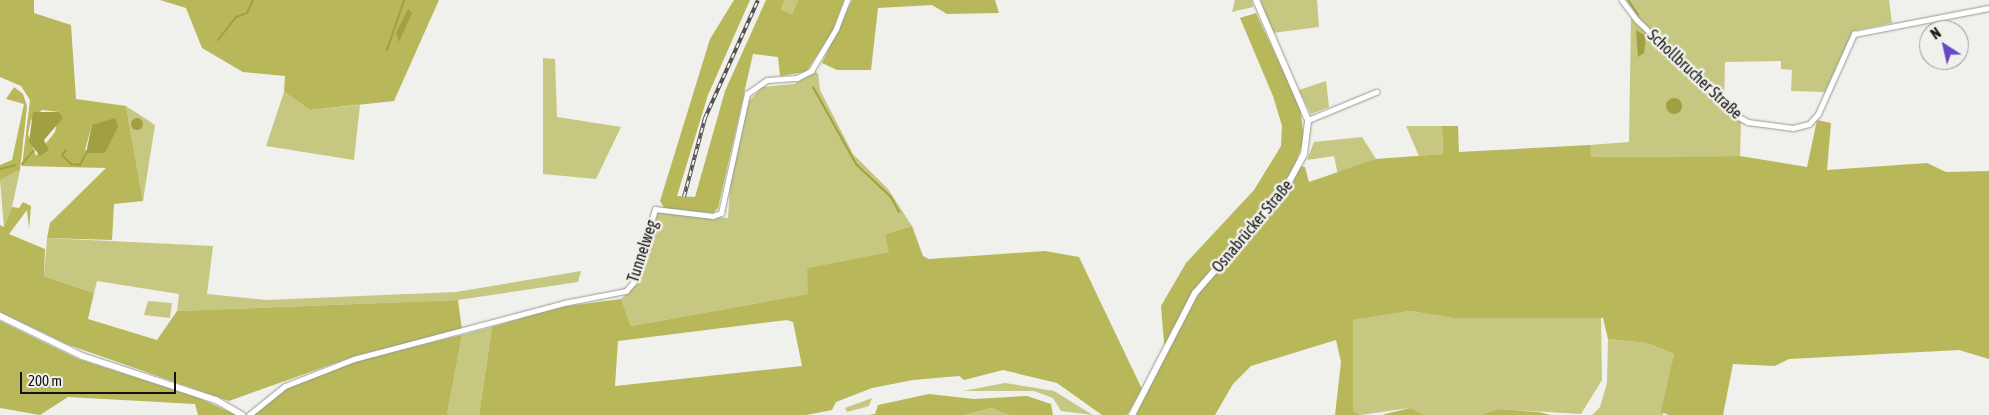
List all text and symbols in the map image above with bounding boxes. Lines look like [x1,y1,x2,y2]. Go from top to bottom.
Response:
north arrow [1919,20,1969,70]
street label: Schollbrucher Straße [1644,25,1746,123]
text: N [1928,25,1944,42]
street label: Osnabrücker Straße [1208,176,1296,276]
street label: Tunnelweg [623,217,661,285]
scale bar [22,362,179,394]
text: 200 m [28,372,62,389]

